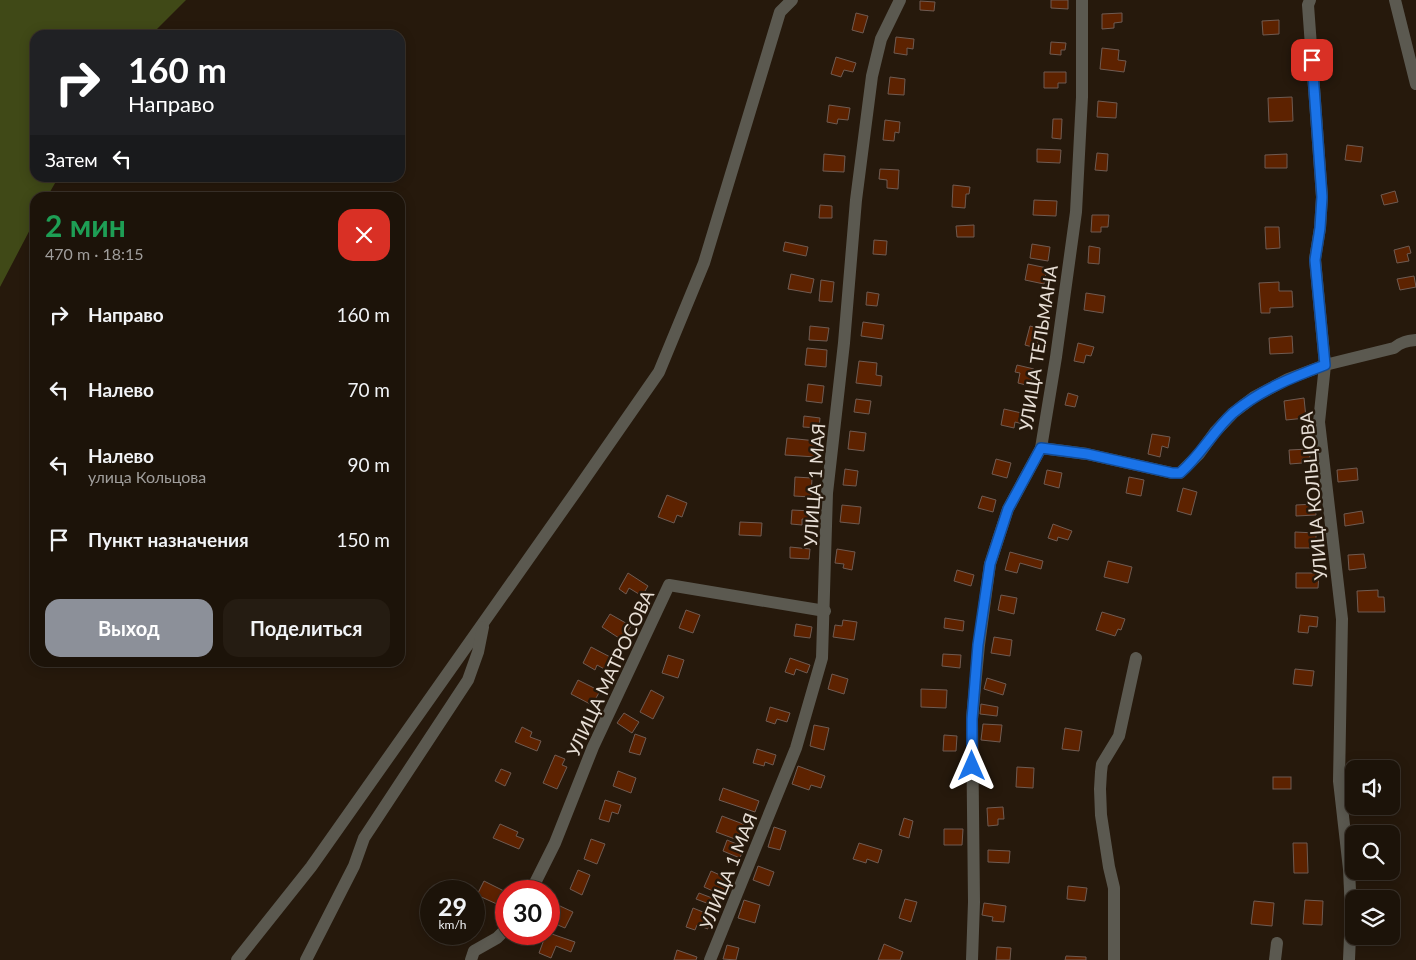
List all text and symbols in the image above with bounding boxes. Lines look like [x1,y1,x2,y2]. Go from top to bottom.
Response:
pin [1291,39,1333,81]
icon: arrive [1298,46,1326,74]
text: 160 m [128,48,227,90]
icon: right [45,50,110,115]
text: Направо [128,90,214,117]
icon: left [108,145,136,173]
text: Затем [45,148,98,171]
text: 2 мин [45,207,126,243]
button: close [338,209,390,261]
text: 470 m · 18:15 [45,244,144,263]
street label: УЛИЦА ТЕЛЬМАНА [1014,263,1062,432]
icon: right [45,301,73,329]
text: Направо [88,303,164,326]
text: 160 m [336,303,390,326]
icon: left [45,376,73,404]
text: Налево [88,378,154,401]
text: 70 m [347,378,390,401]
street label: УЛИЦА КОЛЬЦОВА [1295,410,1331,581]
street label: УЛИЦА 1 МАЯ [799,423,829,547]
text: Налево [88,444,154,467]
icon: left [45,451,73,479]
text: 90 m [347,453,390,476]
text: улица Кольцова [88,467,206,486]
icon: arrive [45,526,73,554]
text: Пункт назначения [88,528,249,551]
text: 150 m [336,528,390,551]
street label: УЛИЦА МАТРОСОВА [562,586,659,760]
button: Выход [45,599,213,657]
button: Поделиться [223,599,390,657]
position arrow [945,739,997,791]
map controls [1345,760,1400,945]
button: sound [1345,760,1400,815]
street label: УЛИЦА 1 МАЯ [695,810,761,932]
button: search [1345,825,1400,880]
speed limit sign: 30 [495,880,560,945]
button: layers [1345,890,1400,945]
text: 29 [438,891,467,921]
text: km/h [438,917,467,932]

